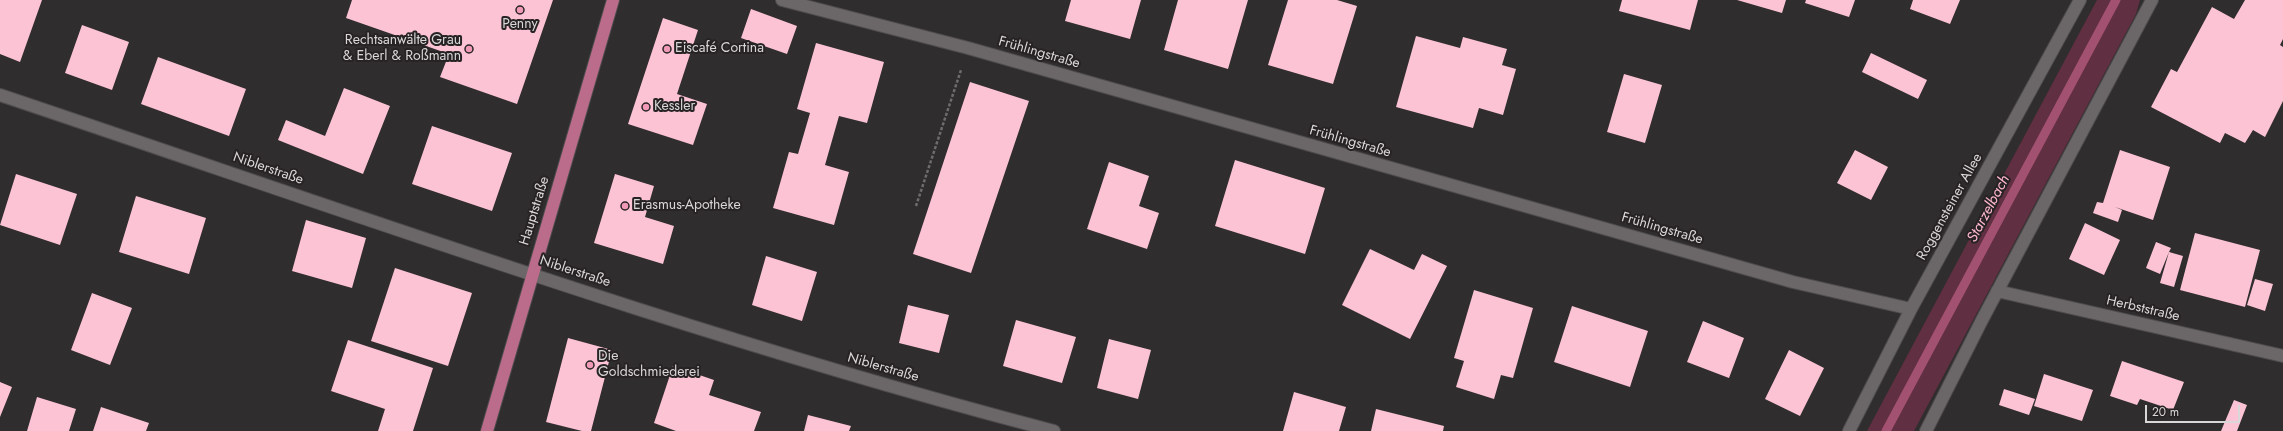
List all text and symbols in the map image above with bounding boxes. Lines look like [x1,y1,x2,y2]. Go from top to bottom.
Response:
marker: Penny [515,5,525,15]
place label: Penny [502,17,538,33]
place label: Rechtsanwälte Grau & Eberl & Roßmann [343,33,461,66]
street label: Frühlingstraße [996,33,1082,73]
place label: Eiscafé Cortina [675,41,764,57]
marker: Rechtsanwälte Grau & Eberl & Roßmann [464,44,474,54]
marker: Eiscafé Cortina [662,44,672,54]
place label: Kessler [654,99,695,115]
marker: Kessler [641,102,651,112]
street label: Frühlingstraße [1307,122,1393,162]
street label: Niblerstraße [231,149,305,189]
street label: Roggensteiner Allee [1914,151,1986,263]
water label: Starzelbach [1964,172,2014,246]
street label: Hauptstraße [517,175,553,247]
place label: Erasmus-Apotheke [633,198,741,214]
marker: Erasmus-Apotheke [620,201,630,211]
street label: Frühlingstraße [1619,209,1705,249]
street label: Niblerstraße [538,253,612,291]
street label: Herbststraße [2105,292,2181,326]
place label: Die Goldschmiederei [598,349,700,382]
street label: Niblerstraße [845,350,921,386]
marker: Die Goldschmiederei [585,360,595,370]
scale bar [2147,397,2242,423]
text: 20 m [2152,403,2179,421]

